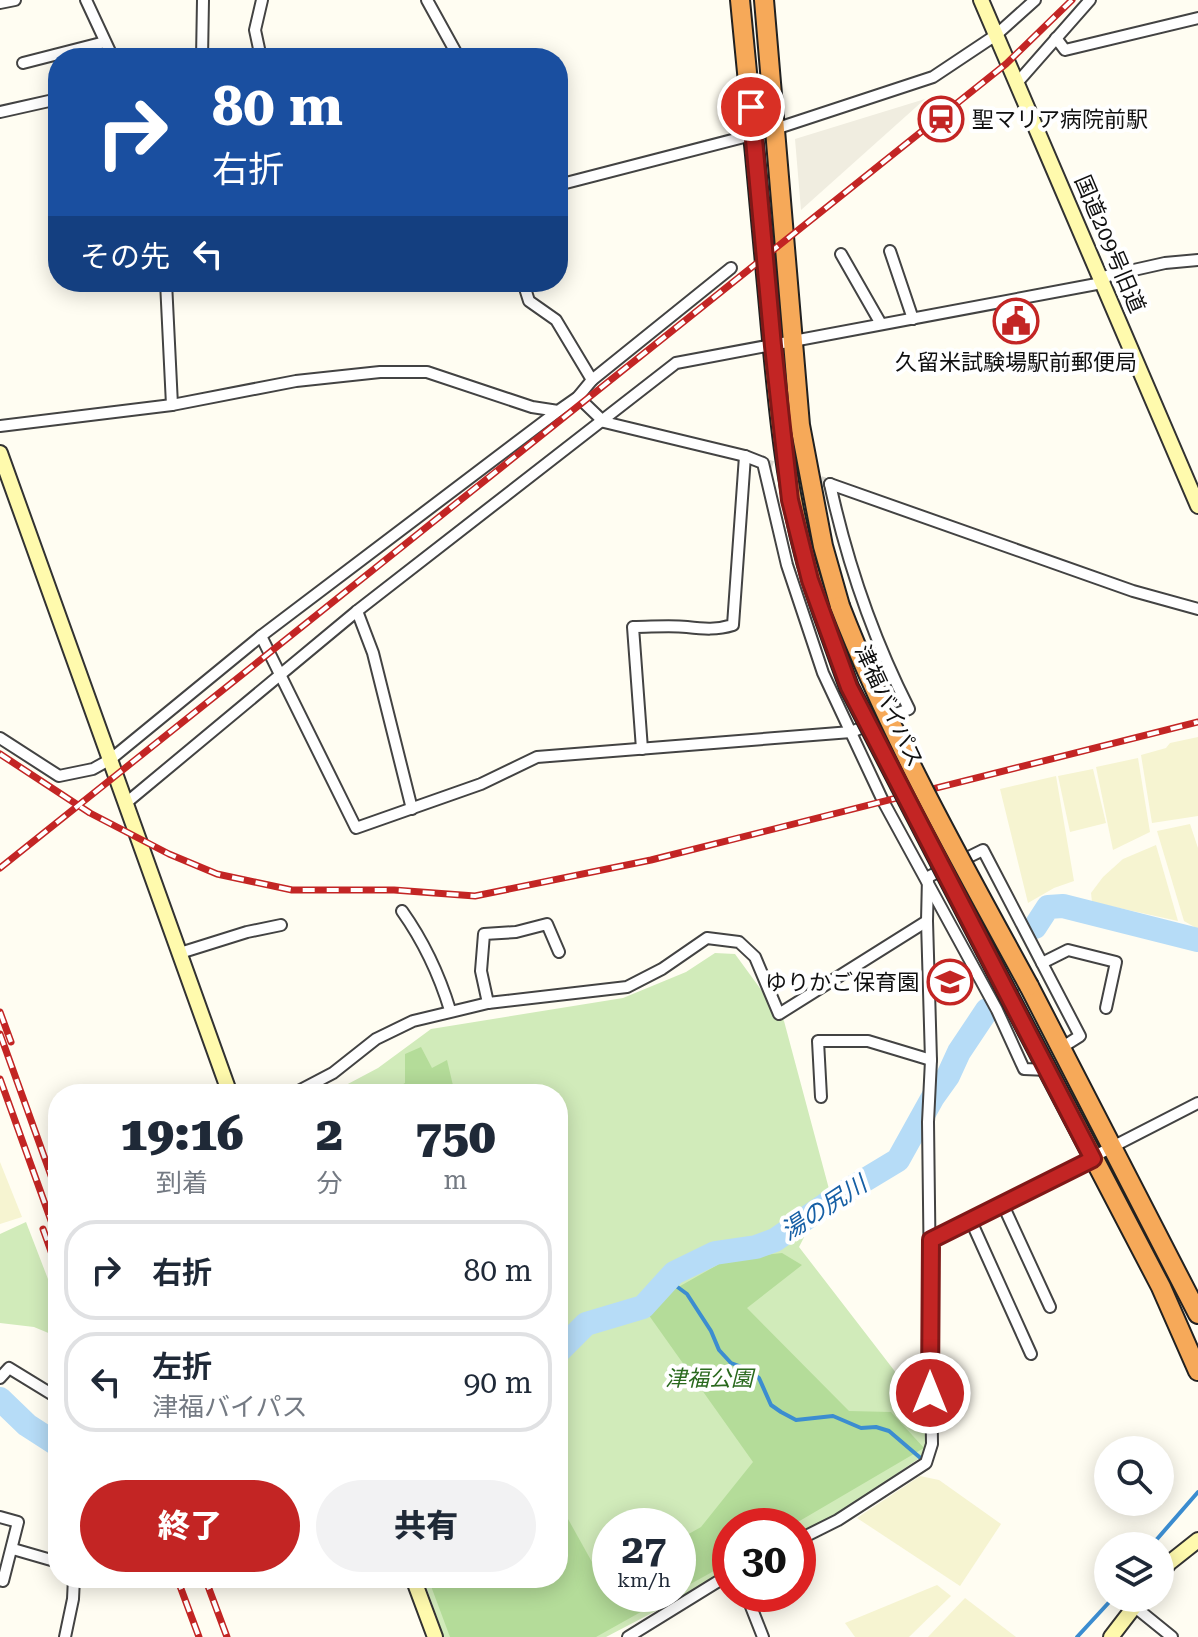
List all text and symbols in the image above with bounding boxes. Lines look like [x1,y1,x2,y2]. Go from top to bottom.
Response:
text: 80 m [212,73,343,139]
pin [717,73,785,141]
icon: right [80,80,184,184]
icon: arrive [729,85,773,129]
station icon: 聖マリア病院前駅 [917,95,965,143]
place label: 聖マリア病院前駅 [972,107,1148,132]
text: 右折 [212,149,284,191]
street label: 国道209号旧道 [1070,171,1150,317]
icon: left [186,232,230,276]
text: その先 [80,239,170,274]
public building icon: 久留米試験場駅前郵便局 [992,297,1040,345]
place label: 久留米試験場駅前郵便局 [895,350,1137,375]
street label: 津福バイパス [850,641,928,771]
school or university icon: ゆりかご保育園 [926,958,974,1006]
place label: ゆりかご保育園 [765,970,919,995]
text: 19:16 [120,1106,244,1162]
text: 2 [316,1106,343,1162]
text: 750 [415,1109,496,1165]
text: m [444,1165,467,1195]
text: 到着 [156,1168,208,1198]
text: 分 [316,1168,342,1198]
water label: 湯の尻川 [776,1168,874,1246]
icon: right [84,1248,128,1292]
text: 80 m [463,1253,532,1288]
text: 右折 [152,1255,212,1290]
text: 左折 [152,1349,212,1384]
position arrow [888,1351,972,1435]
icon: left [84,1360,128,1404]
text: 90 m [463,1365,532,1400]
park label: 津福公園 [665,1366,756,1391]
text: 津福バイパス [152,1392,307,1422]
map controls [1094,1436,1174,1612]
button: search [1094,1436,1174,1516]
button: 終了 [80,1480,300,1572]
button: 共有 [316,1480,536,1572]
speed limit sign: 30 [712,1508,816,1612]
text: 27 [622,1526,666,1573]
button: layers [1094,1532,1174,1612]
text: km/h [617,1568,671,1592]

